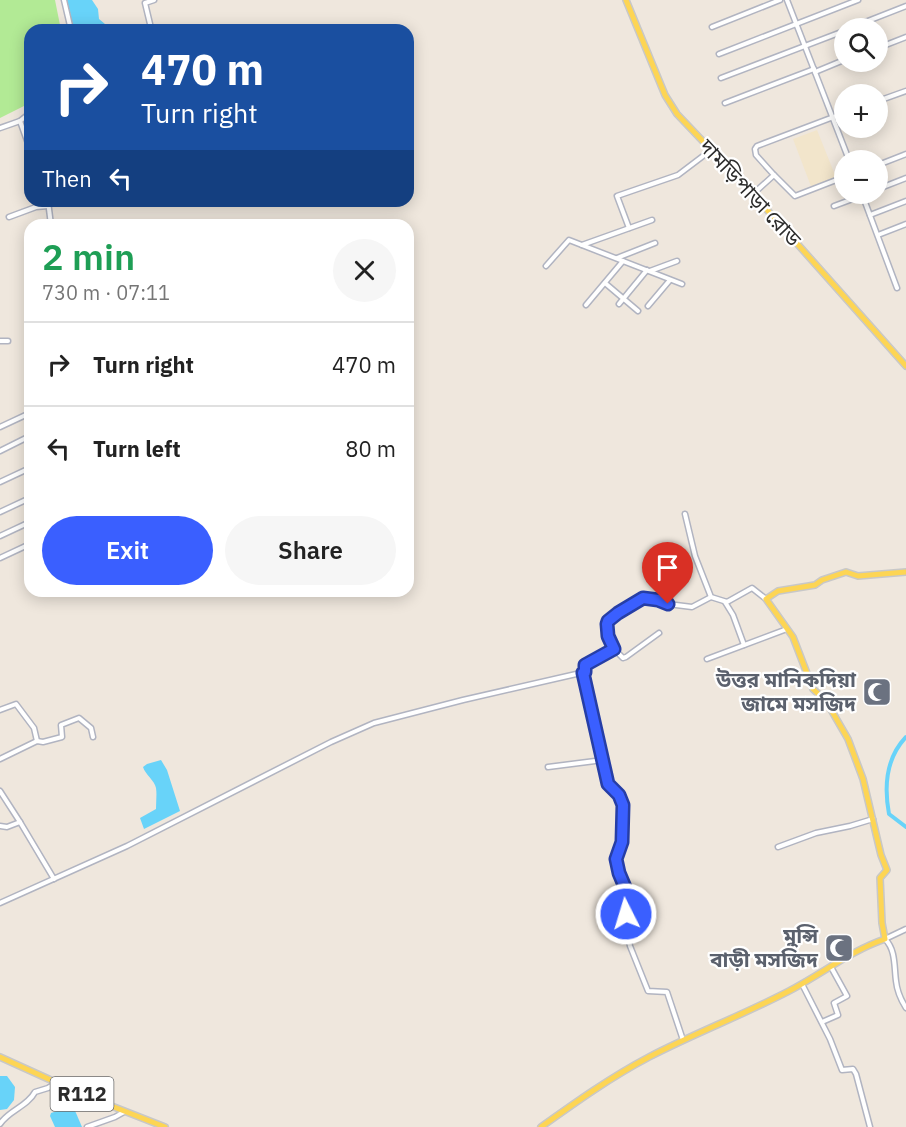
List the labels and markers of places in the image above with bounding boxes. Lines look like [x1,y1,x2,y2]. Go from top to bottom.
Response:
pin [642,542,693,604]
place label: উত্তর মানিকদিয়া জামে মসজিদ [715,665,857,717]
mosque icon: উত্তর মানিকদিয়া জামে মসজিদ [861,676,893,708]
place label: মুন্সি বাড়ী মসজিদ [709,921,819,973]
mosque icon: মুন্সি বাড়ী মসজিদ [823,932,855,964]

